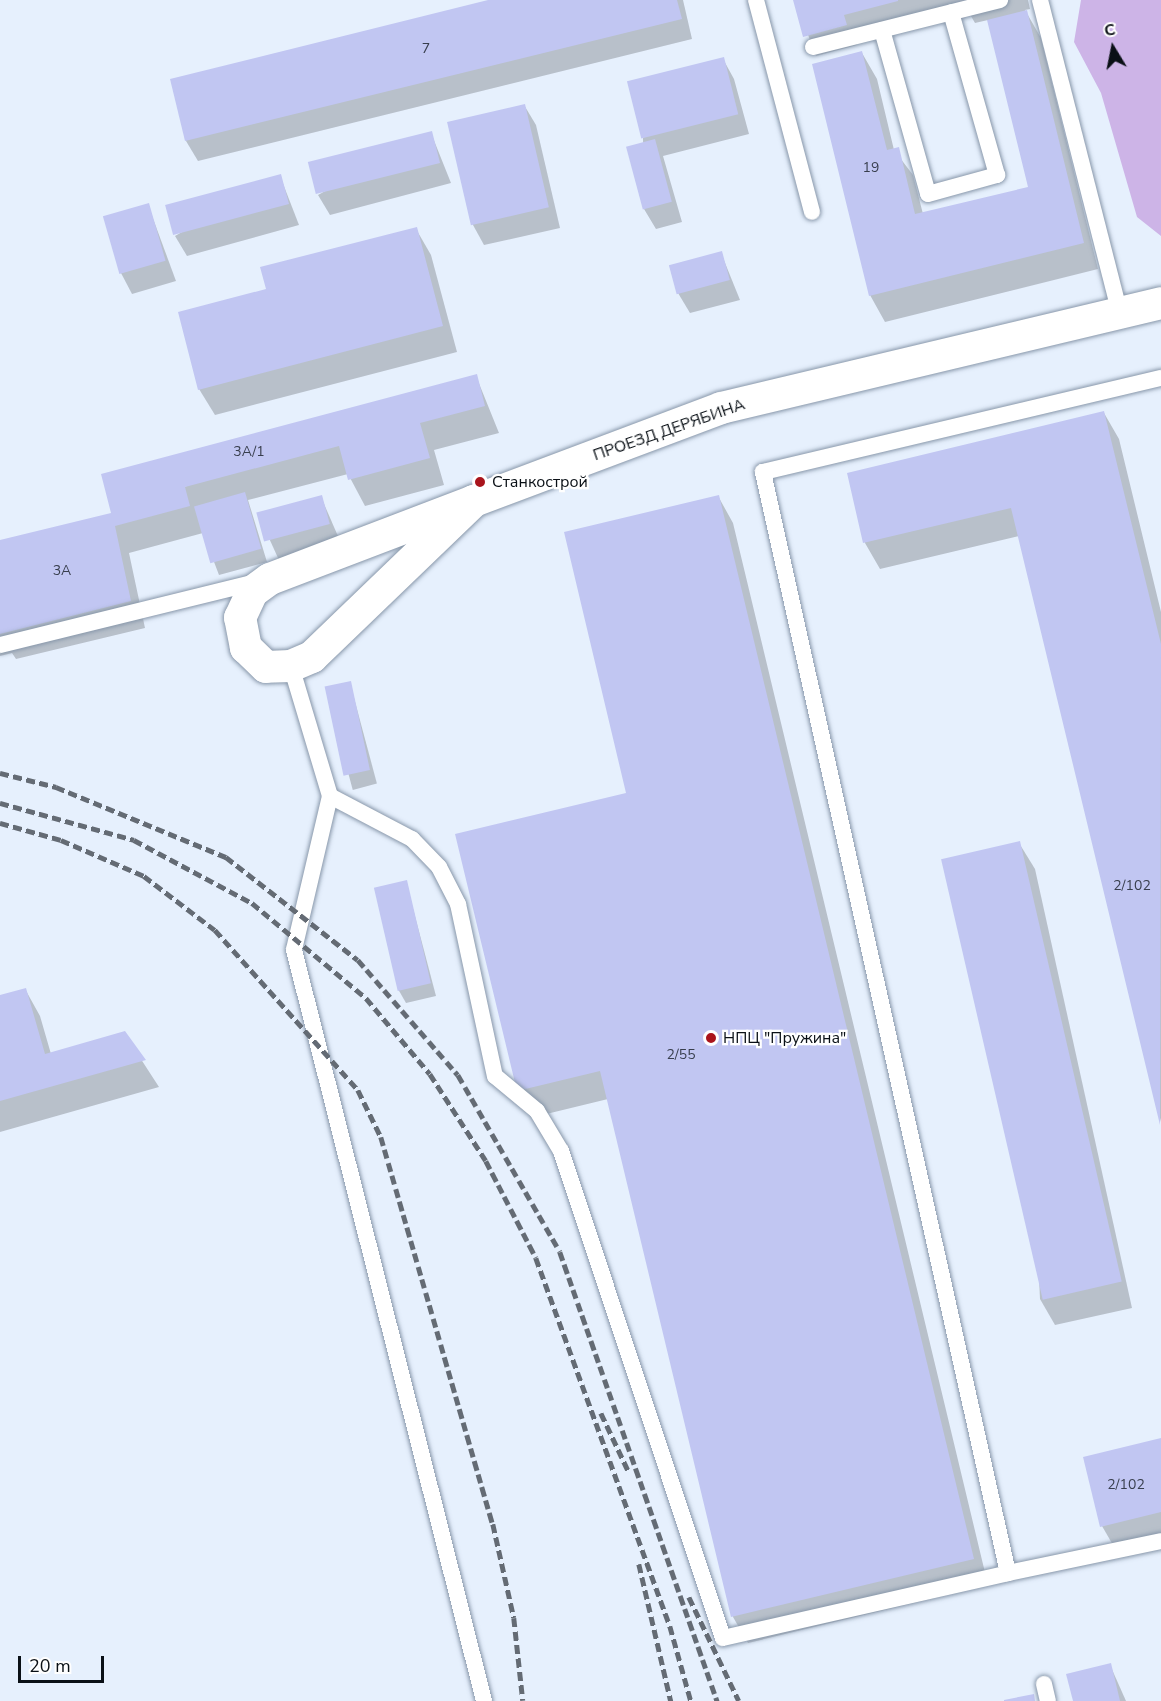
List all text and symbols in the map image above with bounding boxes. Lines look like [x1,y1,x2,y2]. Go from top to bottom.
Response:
north arrow [1083,18,1143,78]
text: С [1103,18,1117,42]
house number: 7 [422,41,430,57]
house number: 19 [863,160,879,176]
street label: ПРОЕЗД ДЕРЯБИНА [591,395,747,465]
house number: 3А/1 [233,444,265,460]
place label: Станкострой [492,472,588,492]
marker: Станкострой [473,475,487,489]
house number: 3А [53,563,71,579]
house number: 2/102 [1113,878,1151,894]
place label: НПЦ "Пружина" [723,1028,846,1048]
marker: НПЦ "Пружина" [704,1031,718,1045]
house number: 2/55 [666,1047,696,1063]
house number: 2/102 [1107,1477,1145,1493]
scale bar [21,1644,106,1682]
text: 20 m [29,1654,71,1678]

